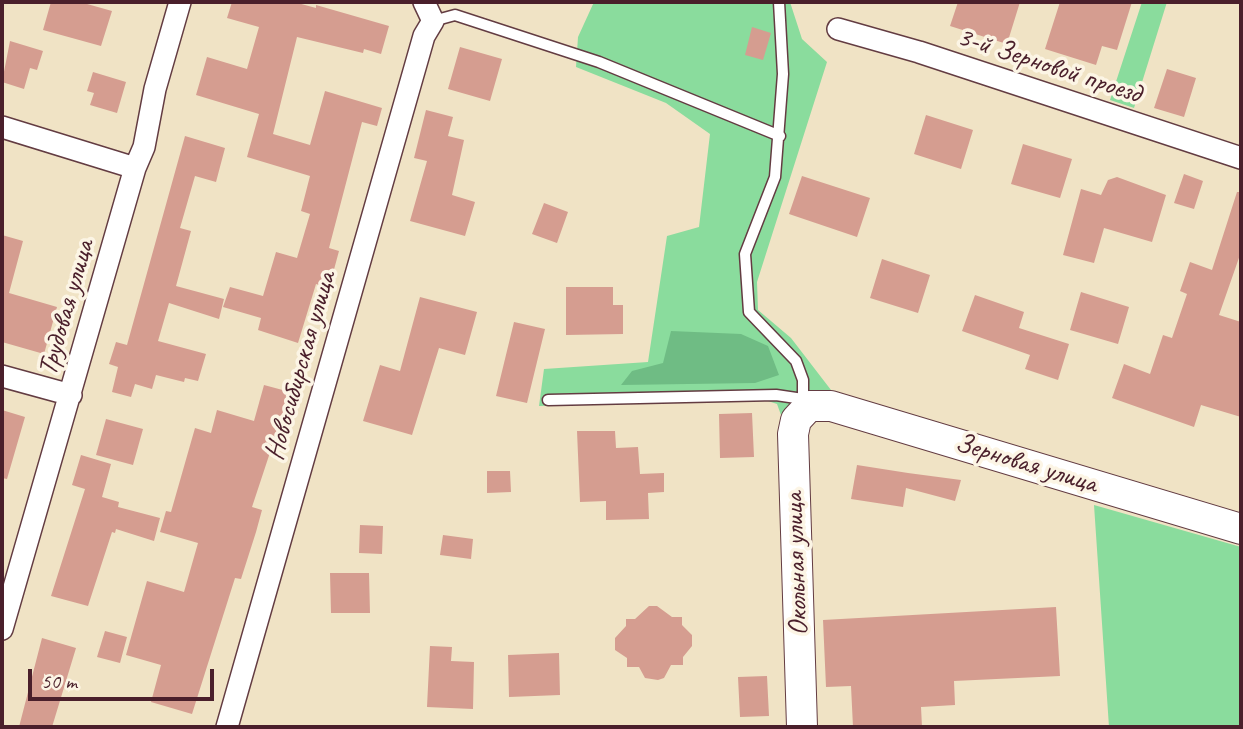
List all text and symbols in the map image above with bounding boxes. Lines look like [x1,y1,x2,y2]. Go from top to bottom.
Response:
street label: 3-й Зерновой проезд [953,20,1145,112]
street label: Трудовая улица [32,236,102,380]
street label: Новосибирская улица [258,268,344,464]
street label: Зерновая улица [951,426,1101,502]
street label: Окольная улица [778,492,816,636]
scale bar [32,656,217,700]
text: 50 m [41,668,77,694]

